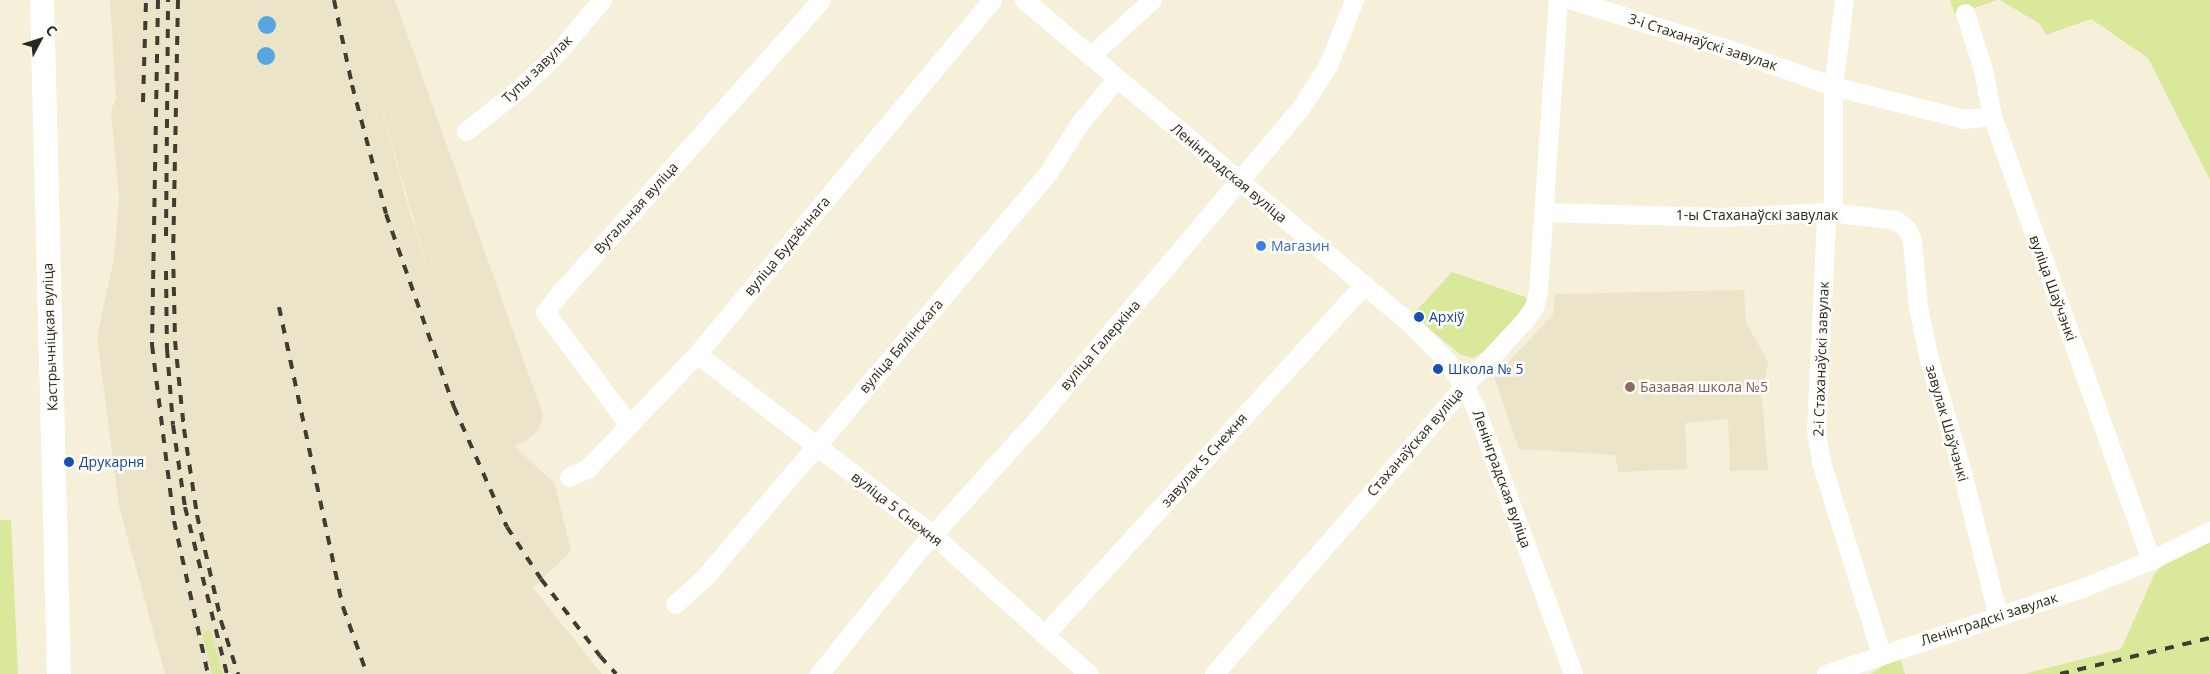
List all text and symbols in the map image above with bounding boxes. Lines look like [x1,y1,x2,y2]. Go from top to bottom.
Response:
street label: 3-і Стаханаўскі завулак [1627,10,1779,74]
north arrow [15,15,65,65]
text: С [42,21,62,40]
street label: Тупы завулак [499,32,575,106]
street label: Ленінградская вуліца [1168,120,1290,226]
street label: Вугальная вуліца [591,159,681,257]
street label: вуліца Будзённага [741,193,833,299]
street label: 1-ы Стаханаўскі завулак [1676,207,1838,223]
street label: вуліца Шаўчэнкі [2026,233,2080,343]
place label: Магазин [1271,238,1330,254]
marker: Магазин [1255,240,1267,252]
street label: Кастрычніцкая вуліца [39,263,61,411]
street label: 2-і Стаханаўскі завулак [1810,281,1832,437]
street label: вуліца Бялінскага [856,296,946,396]
street label: вуліца Галеркіна [1056,297,1144,393]
place label: Архіў [1429,309,1464,325]
marker: Архіў [1413,311,1425,323]
place label: Школа № 5 [1448,361,1523,377]
marker: Школа № 5 [1432,363,1444,375]
street label: завулак Шаўчэнкі [1922,363,1972,483]
place label: Базавая школа №5 [1640,379,1768,395]
marker: Базавая школа №5 [1624,381,1636,393]
street label: Стаханаўская вуліца [1363,384,1467,500]
street label: Ленінградская вуліца [1469,408,1535,550]
street label: завулак 5 Снежня [1157,410,1251,510]
place label: Друкарня [79,454,144,470]
marker: Друкарня [63,456,75,468]
street label: вуліца 5 Снежня [848,468,946,550]
street label: Ленінградскі завулак [1918,589,2060,649]

